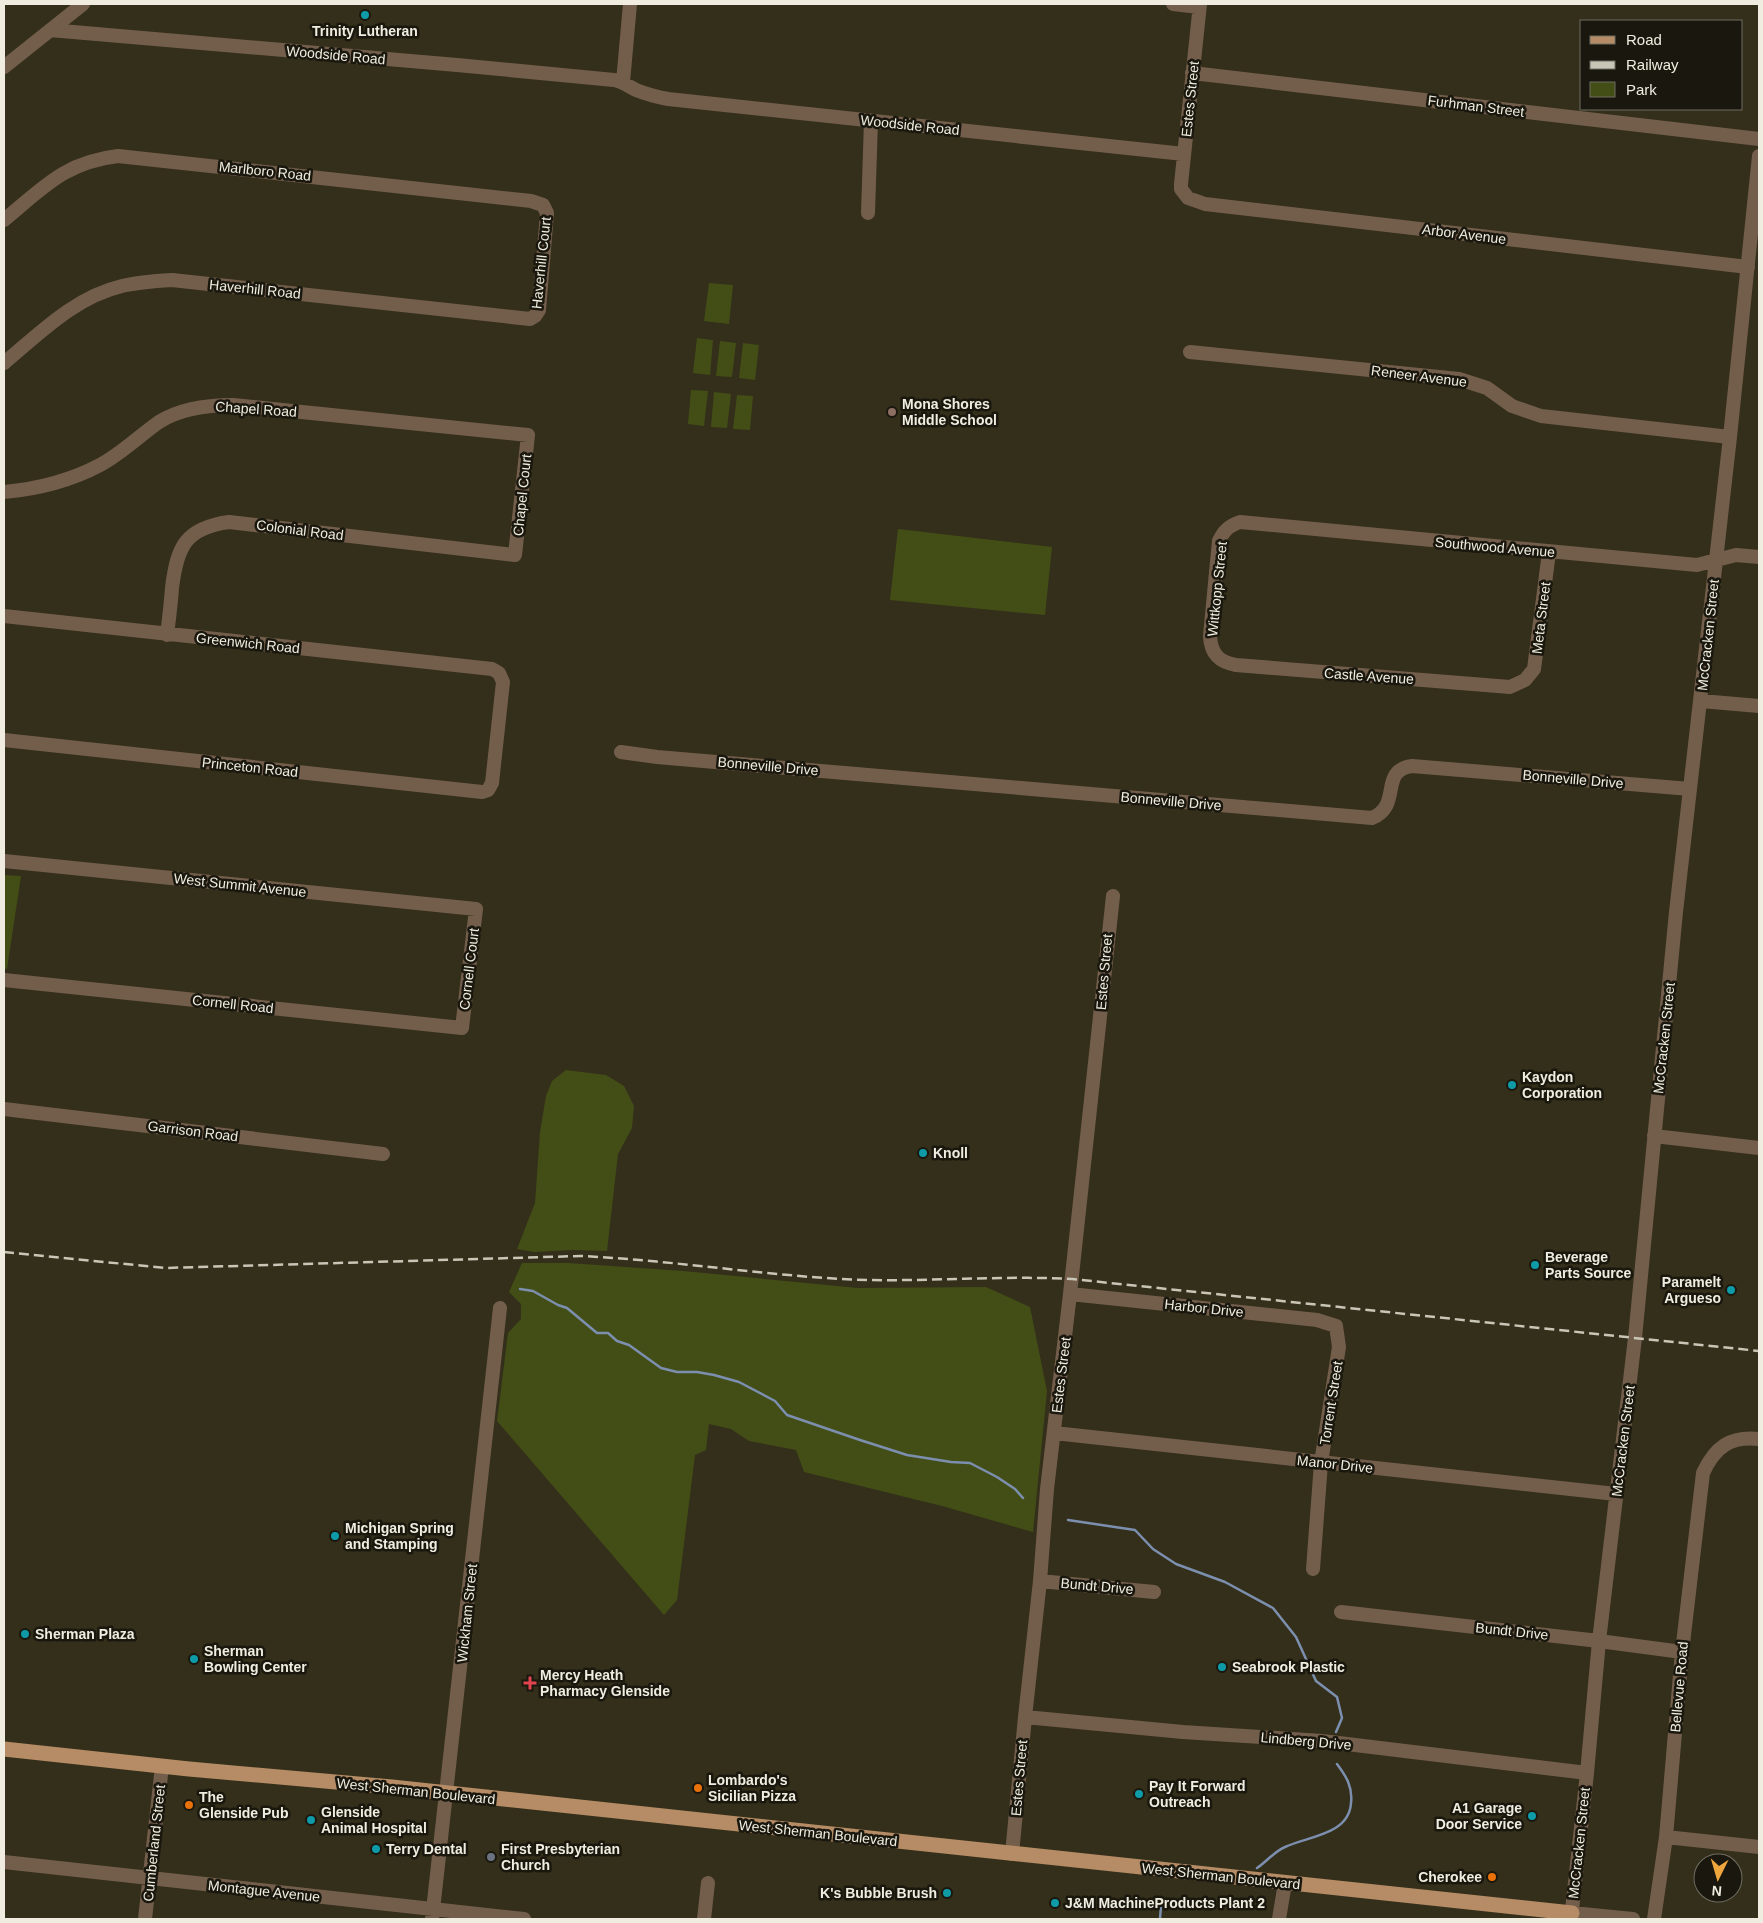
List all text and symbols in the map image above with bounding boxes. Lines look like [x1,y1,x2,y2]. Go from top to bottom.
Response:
marker: Trinity Lutheran [359,9,371,21]
legend [1580,20,1743,110]
place label: Trinity Lutheran [312,23,418,39]
text: Road [1626,31,1662,48]
street label: Woodside Road [286,43,386,67]
text: Railway [1626,56,1679,73]
street label: Estes Street [1178,60,1202,138]
text: Park [1626,81,1657,98]
street label: Furhman Street [1427,92,1525,120]
street label: Woodside Road [860,112,960,138]
street label: Marlboro Road [218,158,312,184]
street label: Haverhill Court [528,216,554,310]
street label: Arbor Avenue [1421,221,1507,247]
street label: Haverhill Road [209,276,301,302]
street label: Reneer Avenue [1370,362,1468,390]
place label: Mona Shores Middle School [902,396,997,428]
street label: Chapel Road [215,398,297,420]
marker: Mona Shores Middle School [886,406,898,418]
street label: Chapel Court [510,453,534,537]
street label: Colonial Road [255,517,345,543]
street label: Southwood Avenue [1434,534,1556,560]
street label: Wittkopp Street [1204,540,1230,637]
street label: McCracken Street [1694,578,1722,692]
street label: Meta Street [1529,581,1553,655]
street label: Greenwich Road [195,630,301,656]
street label: Castle Avenue [1324,665,1415,687]
street label: Princeton Road [201,754,299,780]
street label: Bonneville Drive [717,754,819,778]
street label: Bonneville Drive [1522,767,1624,791]
street label: Bonneville Drive [1120,789,1222,813]
street label: West Summit Avenue [173,870,307,900]
street label: Cornell Court [456,927,482,1011]
street label: Estes Street [1093,933,1115,1011]
street label: McCracken Street [1650,981,1678,1095]
street label: Cornell Road [192,992,274,1016]
place label: Kaydon Corporation [1522,1069,1602,1101]
marker: Kaydon Corporation [1506,1079,1518,1091]
street label: Garrison Road [147,1118,239,1144]
place label: Knoll [933,1145,968,1161]
marker: Knoll [917,1147,929,1159]
place label: Beverage Parts Source [1545,1249,1632,1281]
marker: Beverage Parts Source [1529,1259,1541,1271]
place label: Paramelt Argueso [1662,1274,1721,1306]
marker: Paramelt Argueso [1725,1284,1737,1296]
street label: Harbor Drive [1164,1296,1245,1320]
street label: Estes Street [1048,1336,1074,1414]
street label: Torrent Street [1316,1360,1346,1446]
street label: McCracken Street [1608,1384,1638,1498]
street label: Manor Drive [1296,1452,1374,1476]
place label: Michigan Spring and Stamping [345,1520,454,1552]
marker: Michigan Spring and Stamping [329,1530,341,1542]
street label: Wickham Street [454,1563,480,1663]
street label: Bundt Drive [1060,1575,1134,1597]
street label: Bundt Drive [1475,1619,1549,1643]
place label: Sherman Plaza [35,1626,135,1642]
marker: Sherman Plaza [19,1628,31,1640]
street label: Bellevue Road [1667,1641,1691,1733]
place label: Sherman Bowling Center [204,1643,307,1675]
marker: Sherman Bowling Center [188,1653,200,1665]
place label: Seabrook Plastic [1232,1659,1345,1675]
marker: Seabrook Plastic [1216,1661,1228,1673]
place label: Mercy Heath Pharmacy Glenside [540,1667,670,1699]
marker: Mercy Heath Pharmacy Glenside [524,1677,536,1689]
street label: Lindberg Drive [1260,1729,1352,1753]
street label: Estes Street [1008,1739,1030,1817]
place label: Lombardo's Sicilian Pizza [708,1772,796,1804]
street label: West Sherman Boulevard [336,1775,496,1807]
place label: Pay It Forward Outreach [1149,1778,1245,1810]
marker: Lombardo's Sicilian Pizza [692,1782,704,1794]
street label: Cumberland Street [140,1784,168,1902]
street label: McCracken Street [1565,1786,1593,1900]
marker: Pay It Forward Outreach [1133,1788,1145,1800]
place label: The Glenside Pub [199,1789,288,1821]
marker: The Glenside Pub [183,1799,195,1811]
place label: A1 Garage Door Service [1436,1800,1522,1832]
place label: Glenside Animal Hospital [321,1804,427,1836]
marker: A1 Garage Door Service [1526,1810,1538,1822]
marker: Glenside Animal Hospital [305,1814,317,1826]
street label: West Sherman Boulevard [738,1817,898,1849]
place label: Terry Dental [386,1841,467,1857]
place label: First Presbyterian Church [501,1841,620,1873]
marker: Terry Dental [370,1843,382,1855]
marker: First Presbyterian Church [485,1851,497,1863]
north arrow [1693,1853,1743,1903]
street label: West Sherman Boulevard [1141,1860,1301,1892]
place label: Cherokee [1418,1869,1482,1885]
marker: Cherokee [1486,1871,1498,1883]
street label: Montague Avenue [207,1877,321,1905]
text: N [1711,1883,1723,1899]
place label: K's Bubble Brush [820,1885,937,1901]
marker: K's Bubble Brush [941,1887,953,1899]
place label: J&M MachineProducts Plant 2 [1065,1895,1265,1911]
marker: J&M MachineProducts Plant 2 [1049,1897,1061,1909]

